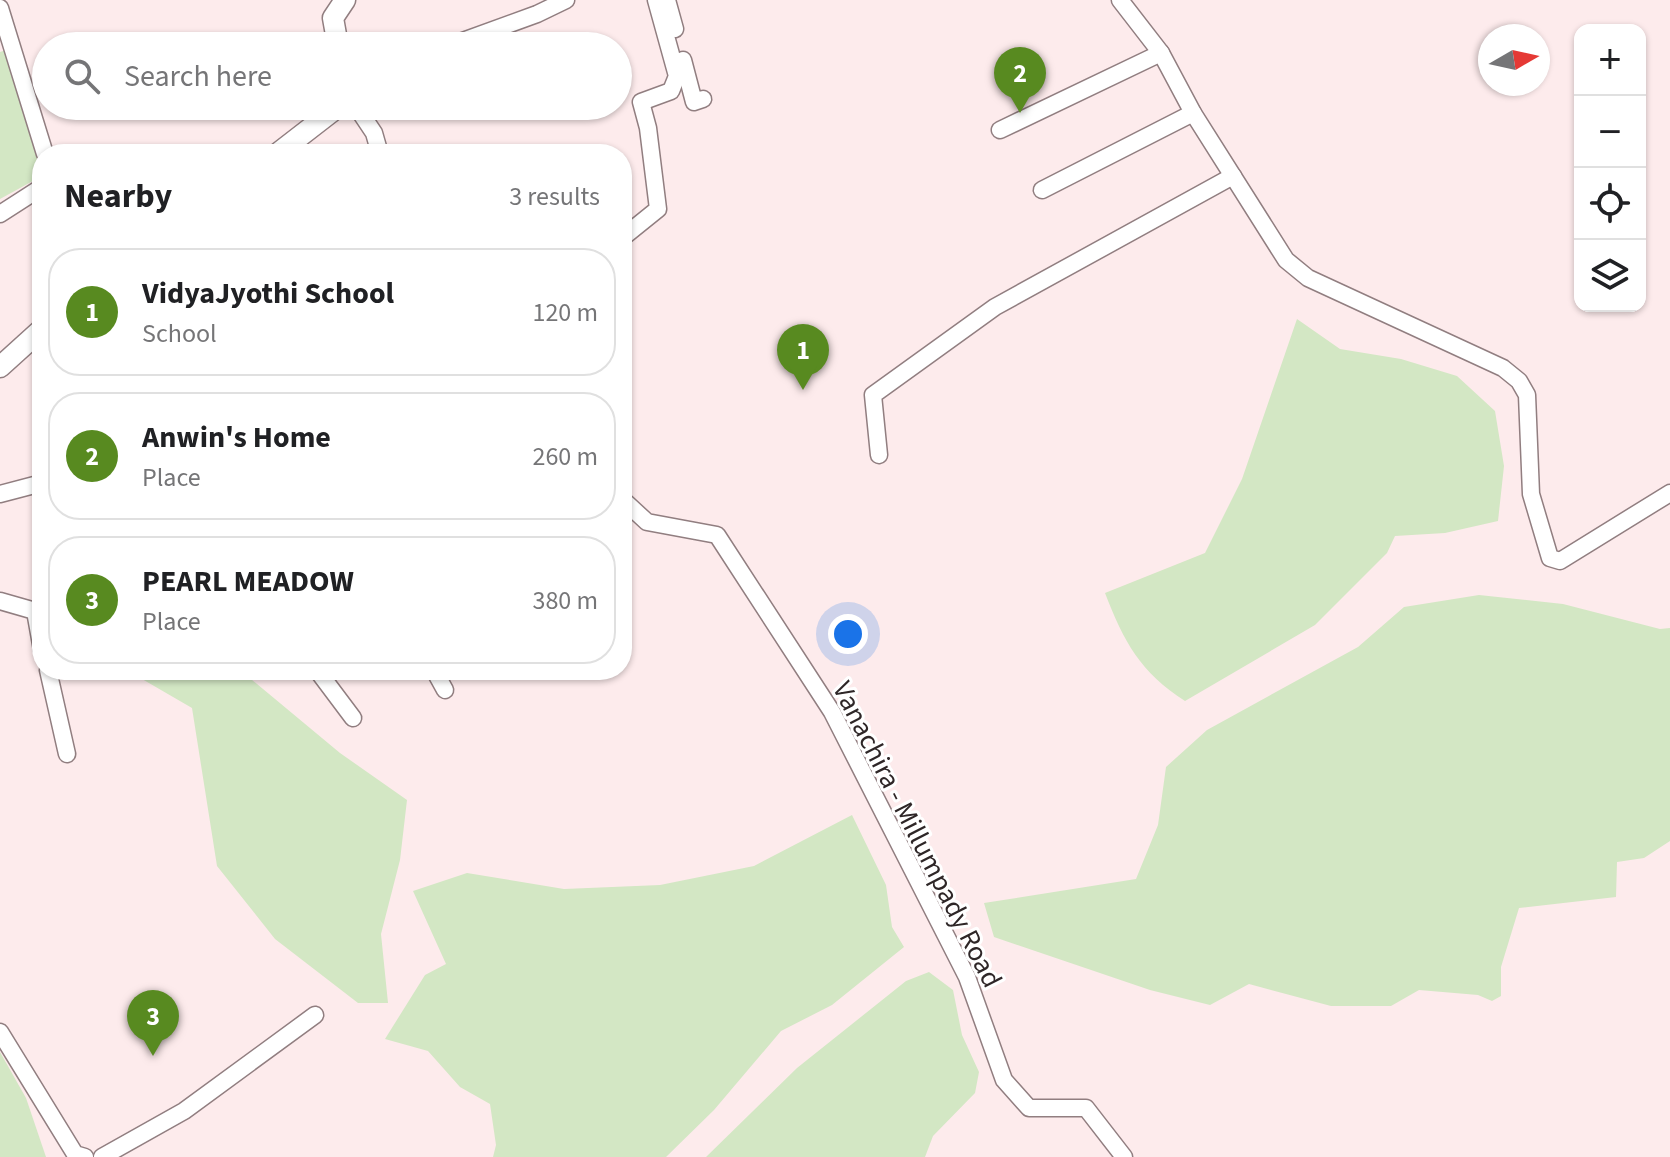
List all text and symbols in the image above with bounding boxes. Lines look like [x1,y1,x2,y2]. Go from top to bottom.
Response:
north arrow [1478,24,1550,96]
map controls [1574,24,1646,312]
button: + [1574,24,1646,96]
search box [32,32,632,120]
pin: 2 [994,47,1046,113]
icon: search [60,54,104,98]
text: Search here [124,55,272,98]
button: − [1574,96,1646,168]
button: locate [1574,168,1646,240]
text: Nearby [64,172,172,221]
text: 3 results [509,178,600,215]
button: layers [1574,240,1646,312]
text: VidyaJyothi School [142,272,394,315]
text: 1 [85,294,99,331]
text: 120 m [532,294,598,331]
text: School [142,315,217,352]
pin: 1 [777,324,829,390]
text: Anwin's Home [142,416,331,459]
text: 2 [85,438,99,475]
text: 260 m [532,438,598,475]
text: Place [142,459,201,496]
text: PEARL MEADOW [142,560,354,603]
text: 3 [85,582,99,619]
text: 380 m [532,582,598,619]
text: Place [142,603,201,640]
your location [828,614,868,654]
street label: Vanachira - Millumpady Road [822,674,1012,994]
pin: 3 [127,990,179,1056]

